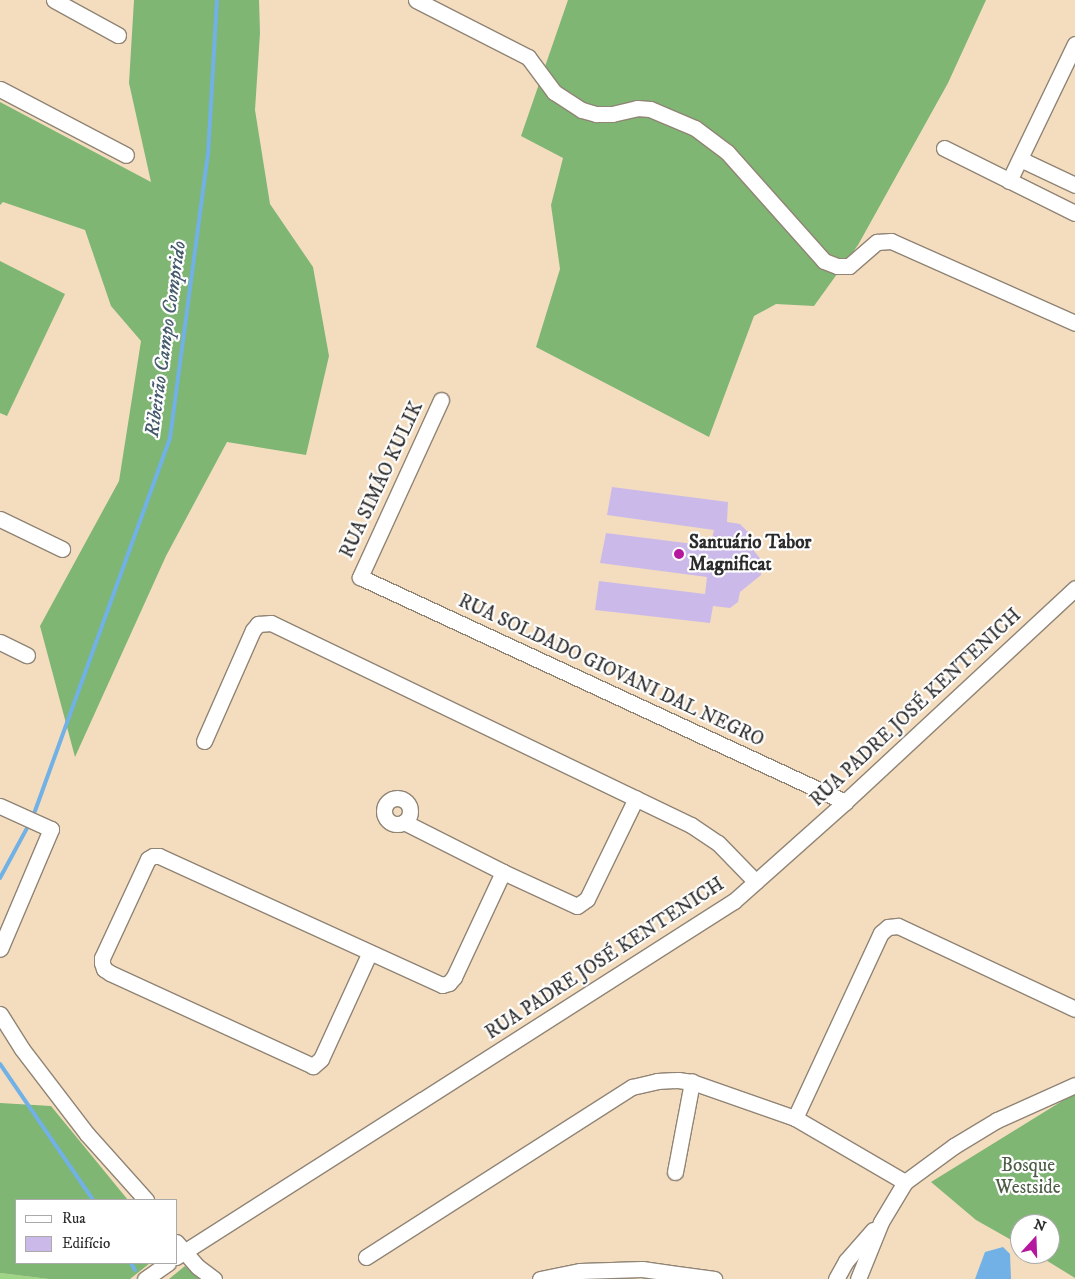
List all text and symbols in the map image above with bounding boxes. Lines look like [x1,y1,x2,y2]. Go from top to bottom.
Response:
water label: Ribeirão Campo Comprido [140,239,192,439]
street label: RUA SIMÃO KULIK [336,398,428,562]
place label: Santuário Tabor Magnificat [689,532,811,576]
marker: Santuário Tabor Magnificat [673,548,685,560]
street label: RUA SOLDADO GIOVANI DAL NEGRO [455,590,767,752]
street label: RUA PADRE JOSÉ KENTENICH [806,604,1026,812]
street label: RUA PADRE JOSÉ KENTENICH [481,873,729,1045]
park label: Bosque Westside [995,1155,1061,1199]
legend [15,1199,178,1264]
text: Rua [62,1209,86,1228]
north arrow [1010,1214,1060,1264]
text: N [1031,1215,1048,1236]
text: Edifício [62,1234,110,1253]

